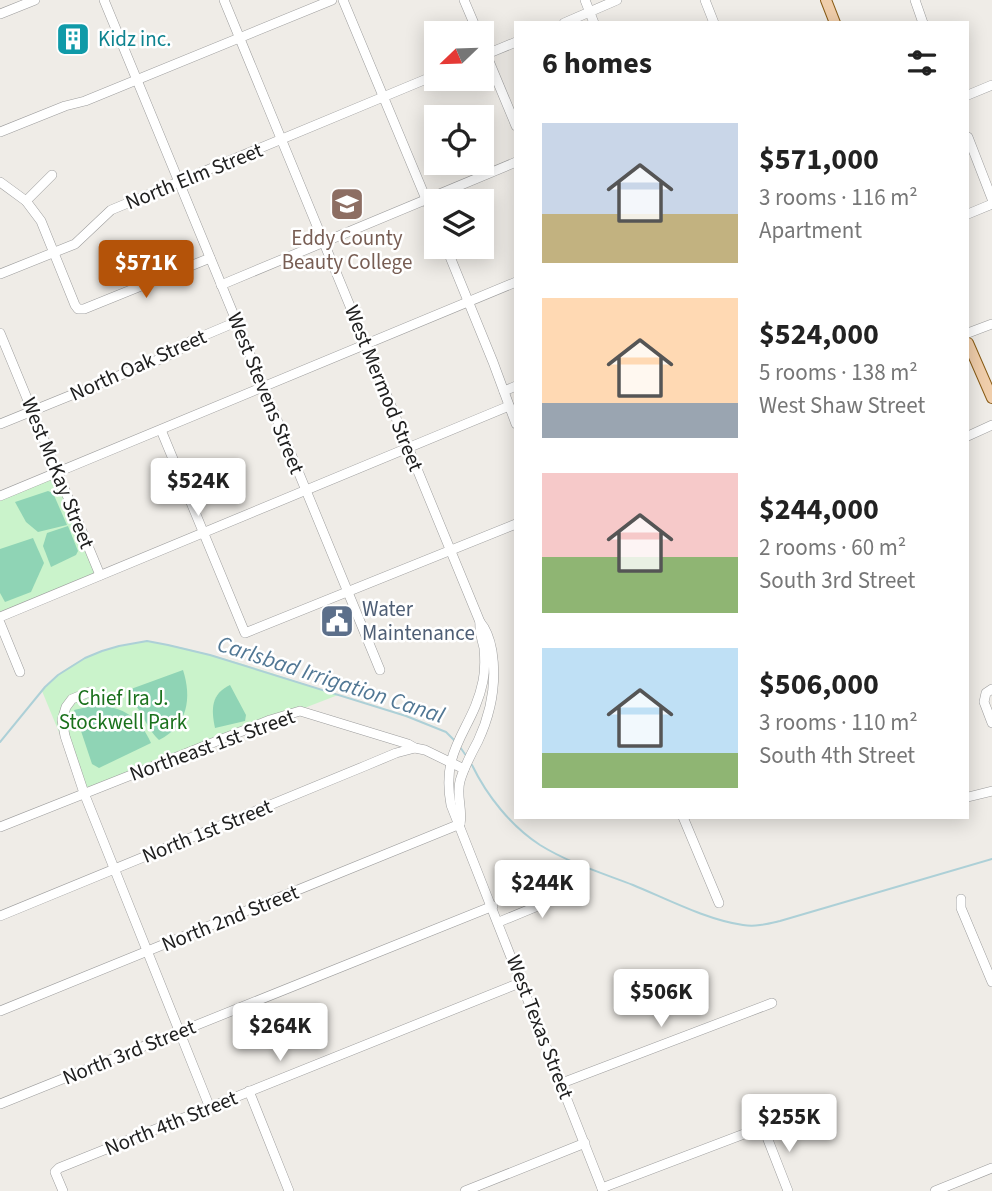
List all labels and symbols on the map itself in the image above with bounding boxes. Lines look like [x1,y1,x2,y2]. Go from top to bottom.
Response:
building icon: Kidz inc. [54,20,92,58]
north arrow [424,21,494,91]
place label: Kidz inc. [98,24,172,54]
street label: North Elm Street [121,135,267,217]
school or university icon: Eddy County Beauty College [328,185,366,223]
place label: Eddy County Beauty College [282,223,412,277]
pin: $571K [97,240,195,300]
street label: West Mermod Street [337,300,431,476]
street label: West Stevens Street [220,308,312,478]
street label: North Oak Street [65,321,211,409]
street label: West McKay Street [14,393,102,553]
pin: $524K [149,458,247,518]
place label: Water Maintenance [362,594,475,648]
public building icon: Water Maintenance [318,602,356,640]
water label: Carlsbad Irrigation Canal [213,627,449,732]
park label: Chief Ira J. Stockwell Park [59,683,188,737]
street label: Northeast 1st Street [125,701,299,789]
street label: North 1st Street [138,791,276,871]
pin: $244K [493,860,591,920]
street label: North 2nd Street [157,877,303,959]
street label: West Texas Street [499,951,581,1103]
pin: $506K [612,970,710,1029]
pin: $264K [231,1004,329,1063]
street label: North 3rd Street [58,1012,200,1092]
street label: North 4th Street [100,1083,242,1163]
pin: $255K [740,1094,838,1154]

